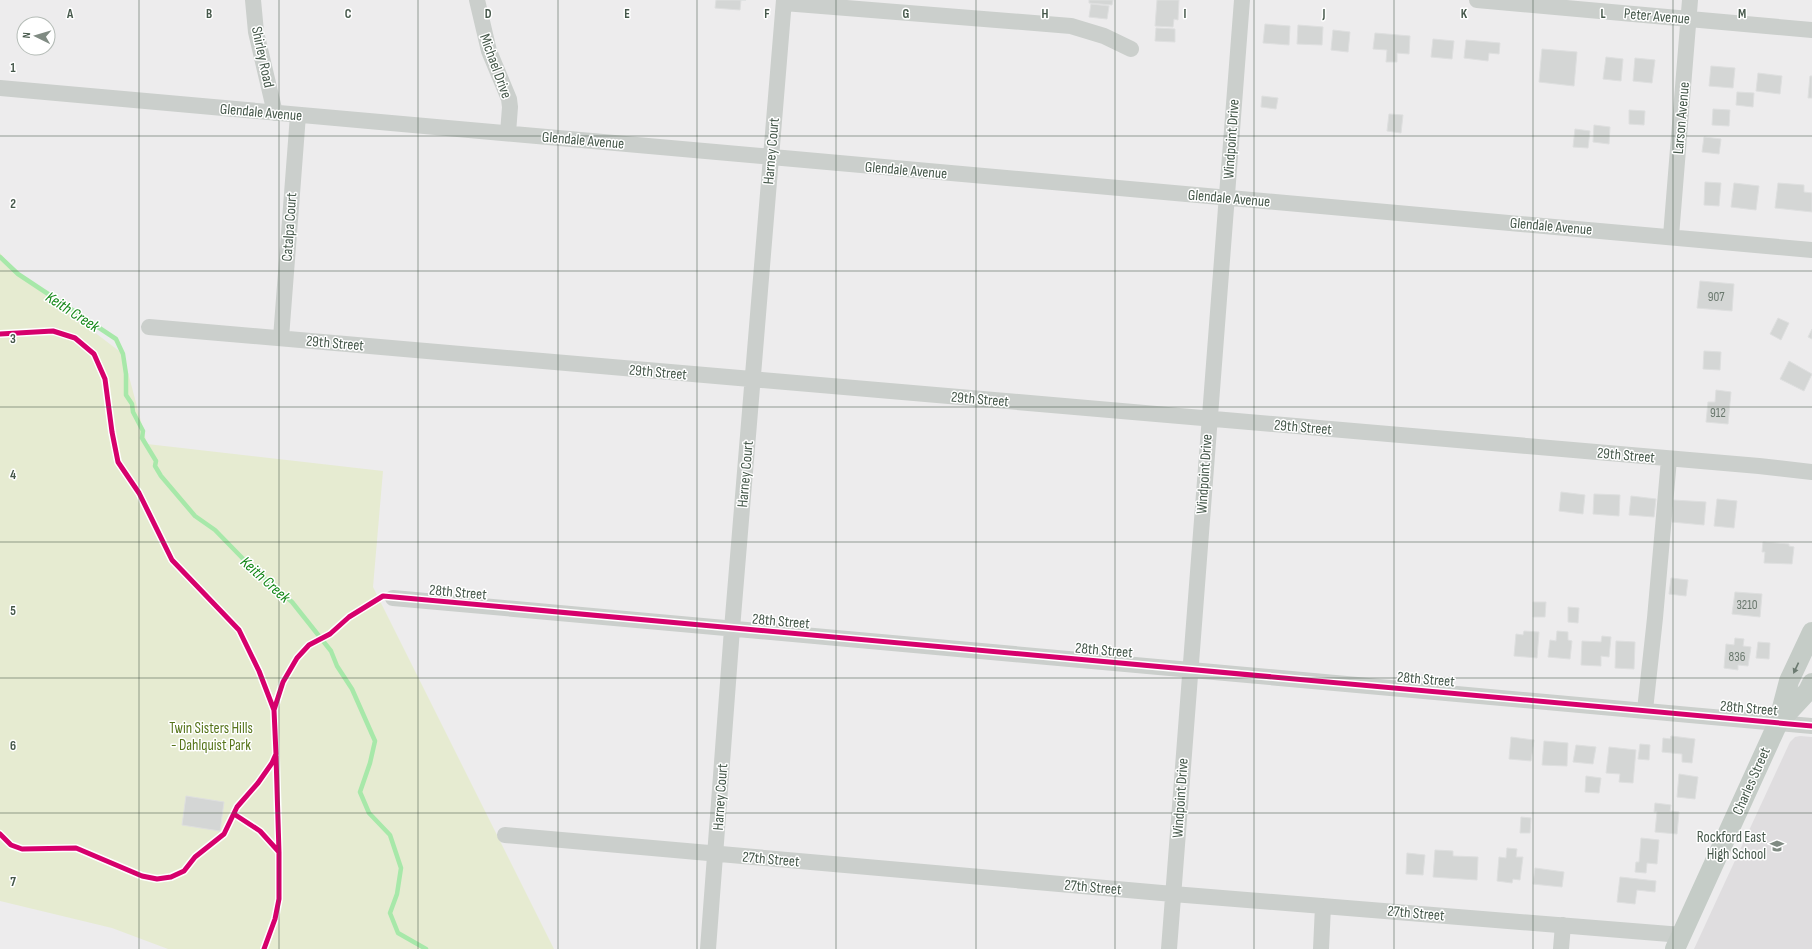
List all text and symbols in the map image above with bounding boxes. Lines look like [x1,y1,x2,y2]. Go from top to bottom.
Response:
street label: Peter Avenue [1623,4,1691,29]
text: A [66,6,74,22]
text: B [206,6,212,22]
text: C [345,6,352,22]
text: D [485,6,492,22]
text: E [624,6,630,22]
text: F [764,6,770,22]
text: G [903,6,910,22]
text: H [1042,6,1049,22]
text: I [1184,6,1187,22]
text: J [1322,6,1326,22]
text: K [1461,6,1468,22]
text: L [1600,6,1606,22]
text: M [1738,6,1746,22]
north arrow [16,16,56,56]
street label: Shirley Road [247,25,278,89]
street label: Michael Drive [475,31,516,101]
text: N [20,32,33,39]
text: 1 [10,60,16,76]
street label: Larson Avenue [1669,81,1694,155]
street label: Windpoint Drive [1219,98,1244,180]
street label: Glendale Avenue [219,99,303,126]
street label: Harney Court [759,116,784,185]
street label: Glendale Avenue [541,127,625,154]
street label: Glendale Avenue [864,157,948,184]
street label: Glendale Avenue [1187,185,1271,212]
street label: Catalpa Court [278,192,301,262]
text: 2 [10,196,16,212]
street label: Glendale Avenue [1509,213,1593,240]
water label: Keith Creek [42,288,103,337]
house number: 907 [1708,289,1725,305]
text: 3 [10,331,16,347]
street label: 29th Street [305,332,365,356]
street label: 29th Street [628,361,688,385]
street label: 29th Street [950,388,1010,412]
house number: 912 [1710,405,1726,421]
street label: 29th Street [1273,416,1333,440]
street label: Windpoint Drive [1192,433,1217,515]
street label: Harney Court [733,439,758,508]
street label: 29th Street [1596,444,1656,468]
text: 4 [10,467,16,483]
water label: Keith Creek [236,553,294,608]
street label: 28th Street [428,581,488,605]
house number: 3210 [1736,597,1758,613]
text: 5 [10,603,16,619]
street label: 28th Street [751,610,811,634]
street label: 28th Street [1074,639,1134,663]
house number: 836 [1729,649,1746,665]
one-way arrow [1793,662,1799,673]
street label: 28th Street [1396,668,1456,692]
street label: 28th Street [1719,697,1779,721]
park label: Twin Sisters Hills - Dahlquist Park [169,719,253,755]
text: 6 [10,738,16,754]
street label: Charles Street [1728,744,1775,818]
street label: Windpoint Drive [1168,757,1193,839]
street label: Harney Court [709,763,732,831]
place label: Rockford East High School [1697,828,1766,864]
school or university icon: Rockford East High School [1769,838,1785,854]
street label: 27th Street [742,848,801,871]
text: 7 [10,874,16,890]
street label: 27th Street [1064,876,1123,899]
street label: 27th Street [1387,902,1446,925]

